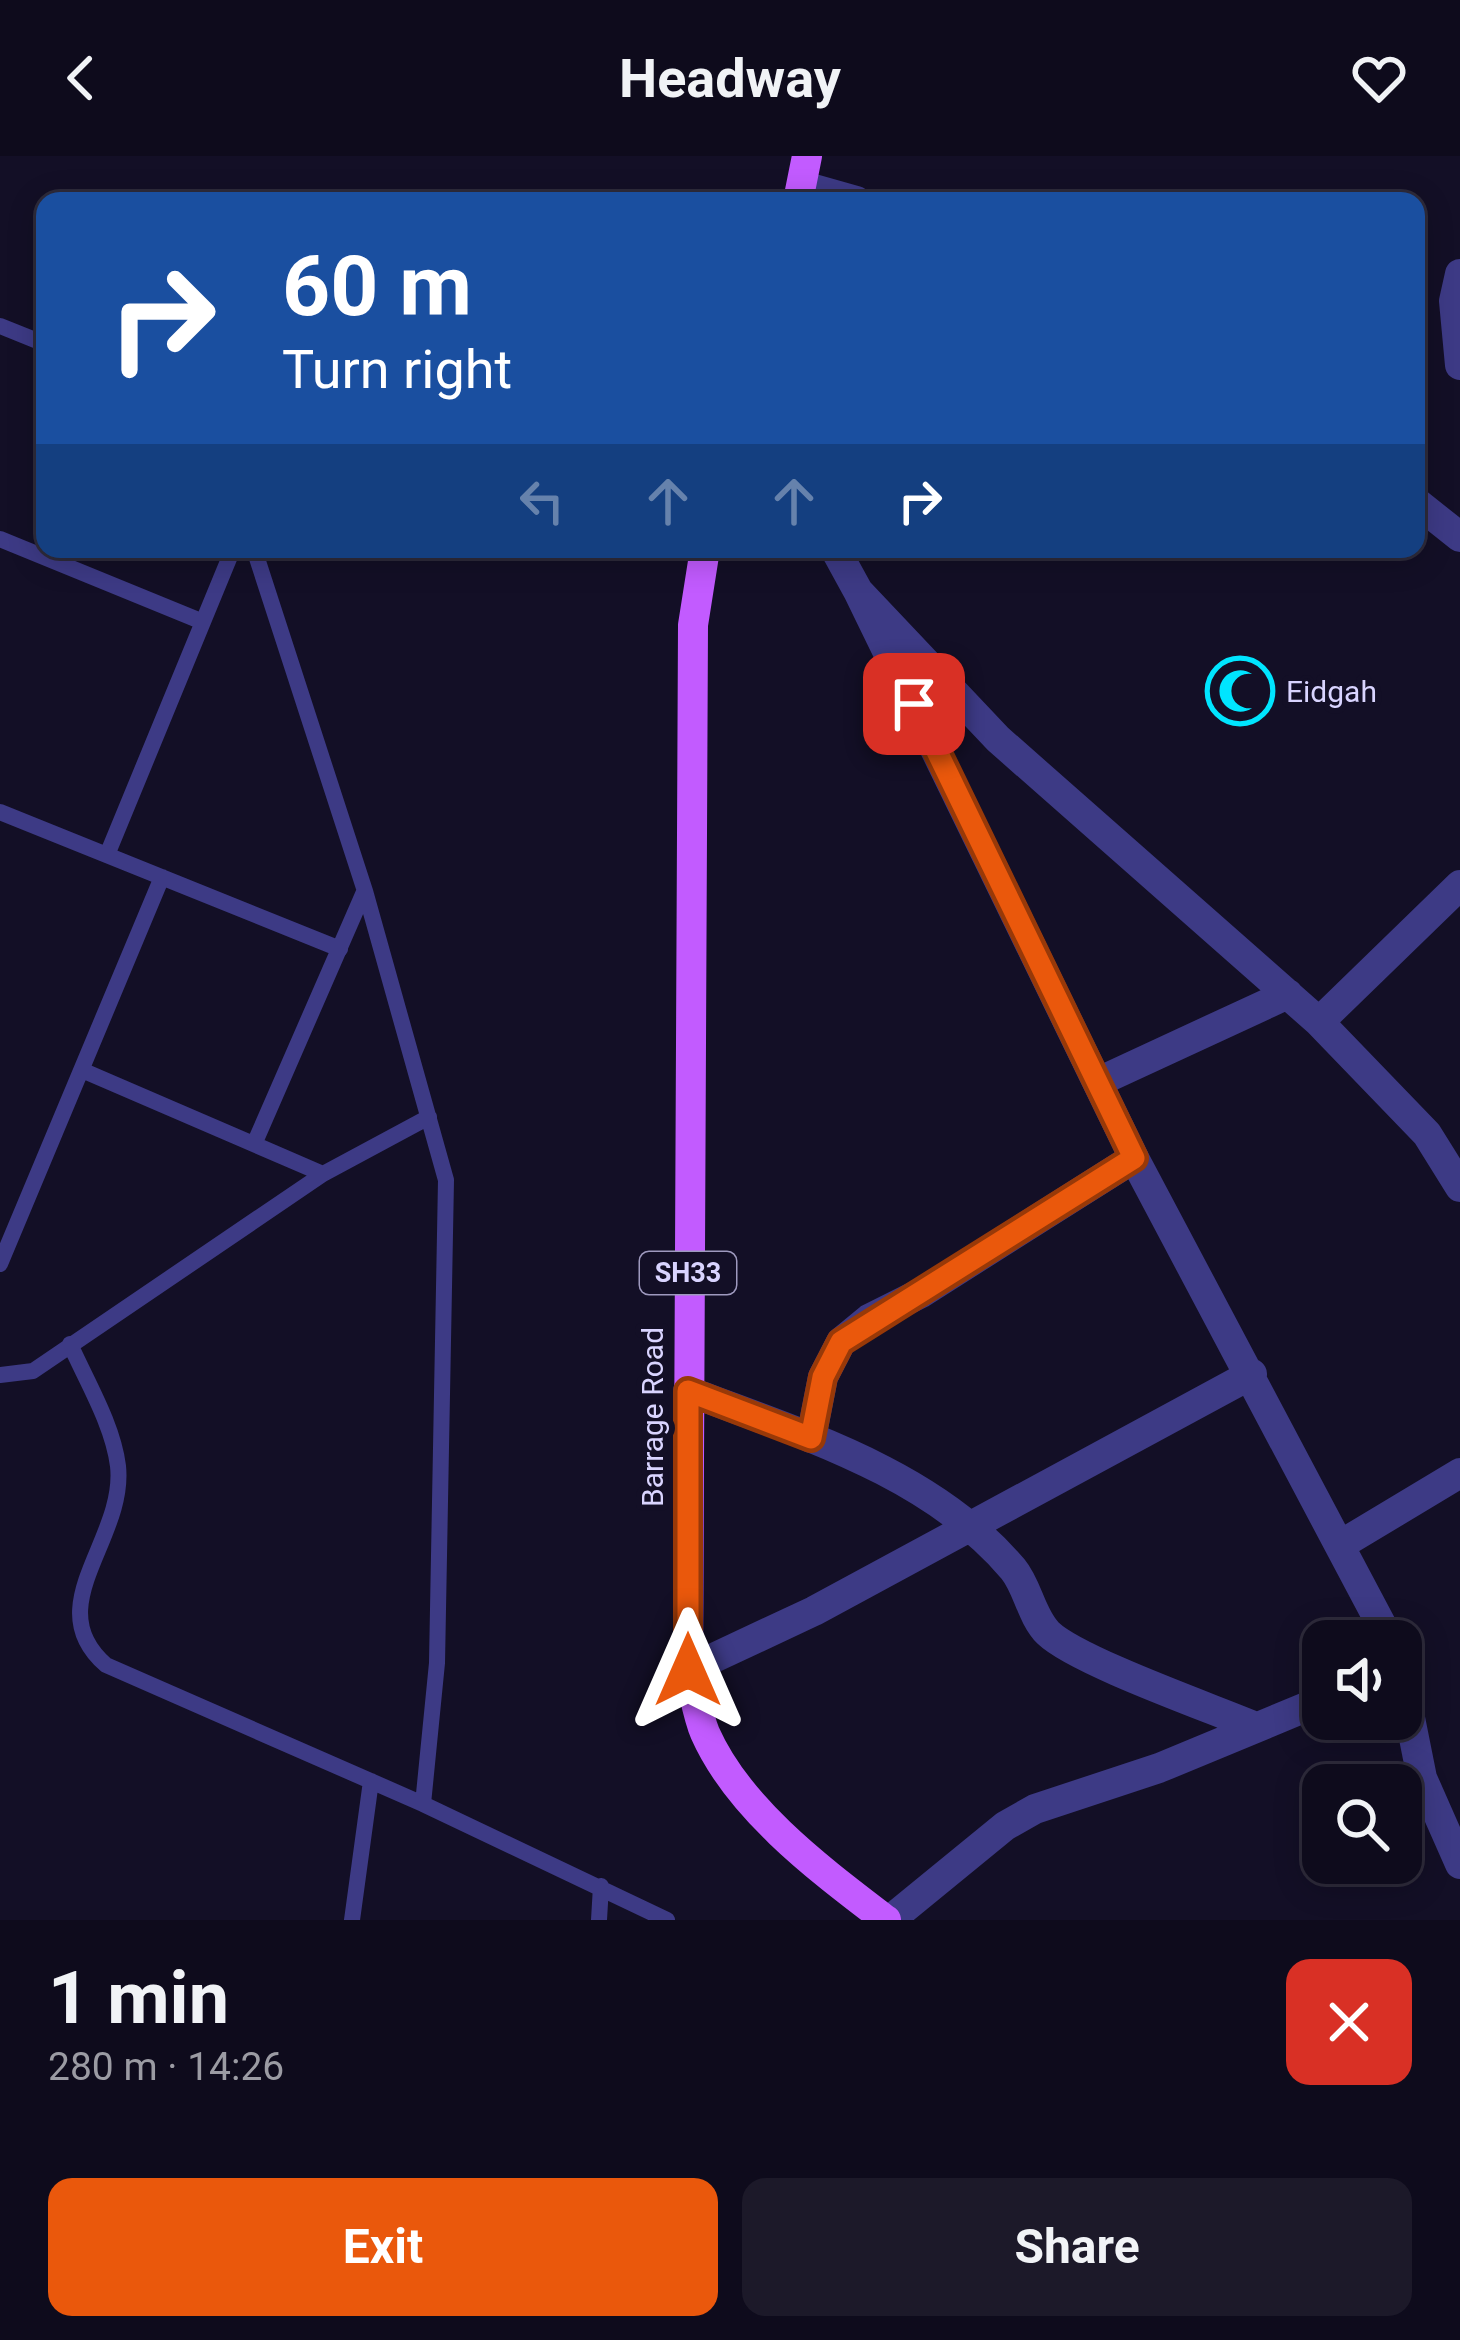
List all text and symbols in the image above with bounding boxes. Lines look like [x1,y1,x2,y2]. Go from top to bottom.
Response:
icon: back [48,45,114,111]
icon: heart [1346,45,1412,111]
text: Headway [619,47,841,110]
text: 60 m [282,237,472,336]
icon: right [84,240,240,396]
text: Turn right [282,338,512,401]
icon: left [509,468,575,534]
icon: ahead [635,468,701,534]
icon: ahead [761,468,827,534]
icon: right [887,468,953,534]
pin [863,653,965,755]
mosque icon: Eidgah [1205,656,1275,726]
icon: arrive [881,671,947,737]
place label: Eidgah [1286,674,1377,709]
road number: SH33 [640,1252,736,1294]
street label: Barrage Road [635,1327,670,1507]
position arrow [625,1607,751,1733]
map controls [1302,1620,1422,1884]
button: sound [1302,1620,1422,1740]
button: search [1302,1764,1422,1884]
text: 1 min [48,1956,229,2041]
button: close [1286,1959,1412,2085]
text: 280 m · 14:26 [48,2044,284,2090]
button: Exit [48,2178,718,2316]
button: Share [742,2178,1412,2316]

